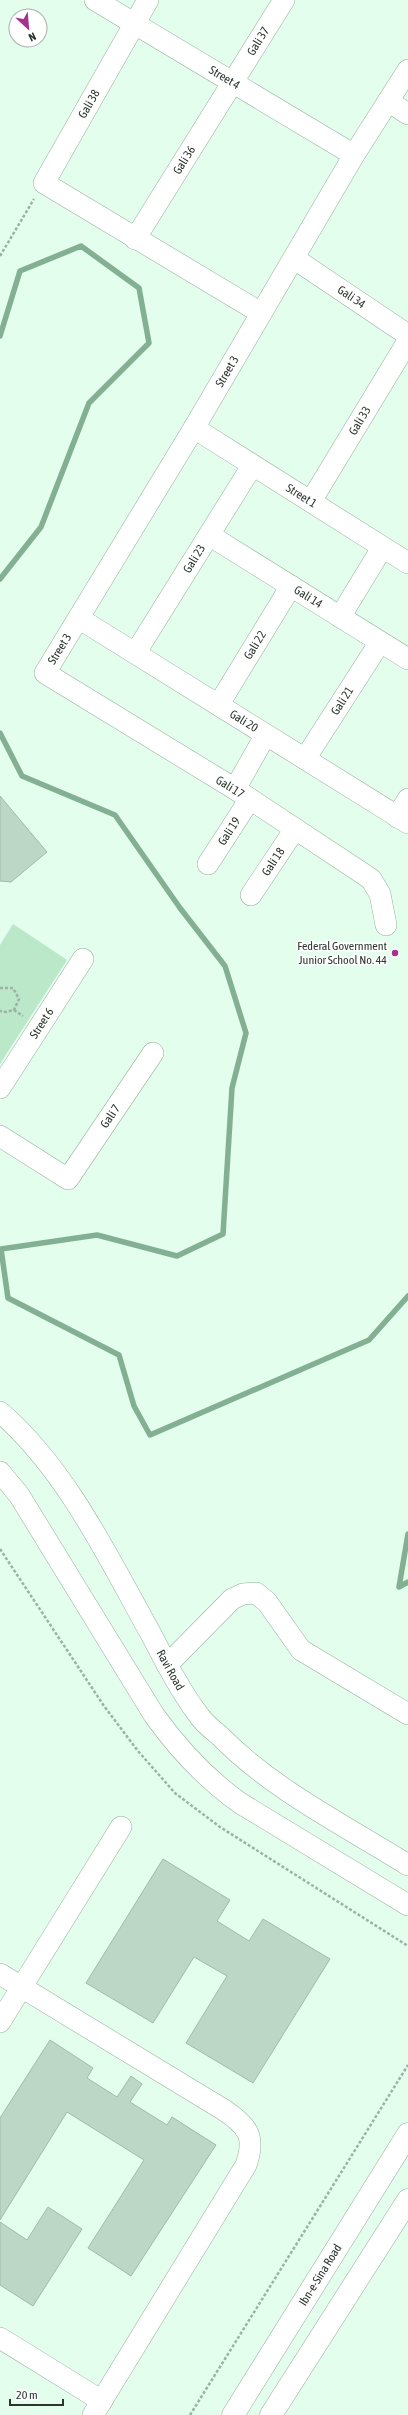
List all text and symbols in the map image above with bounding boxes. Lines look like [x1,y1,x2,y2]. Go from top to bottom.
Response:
north arrow [8,8,48,48]
street label: Gali 37 [244,24,273,58]
text: N [27,30,38,44]
street label: Street 4 [207,63,243,92]
street label: Gali 38 [75,87,103,121]
street label: Gali 36 [170,143,198,177]
street label: Gali 34 [335,283,368,312]
street label: Street 3 [213,353,242,390]
street label: Gali 33 [346,404,374,437]
street label: Street 1 [283,481,320,511]
street label: Gali 23 [180,542,208,575]
street label: Gali 14 [292,583,325,611]
street label: Gali 22 [241,628,269,662]
street label: Street 3 [45,631,74,667]
street label: Gali 21 [328,684,357,718]
street label: Gali 20 [227,707,261,735]
street label: Gali 17 [213,773,247,801]
street label: Gali 19 [215,814,244,848]
street label: Gali 18 [259,845,288,878]
place label: Federal Government Junior School No. 44 [297,939,388,967]
marker: Federal Government Junior School No. 44 [390,948,400,958]
street label: Street 6 [27,1005,57,1041]
street label: Gali 7 [97,1102,123,1131]
street label: Ravi Road [153,1647,187,1693]
street label: Ibn-e-Sina Road [296,2242,345,2308]
scale bar [10,2381,63,2407]
text: 20 m [16,2388,38,2402]

